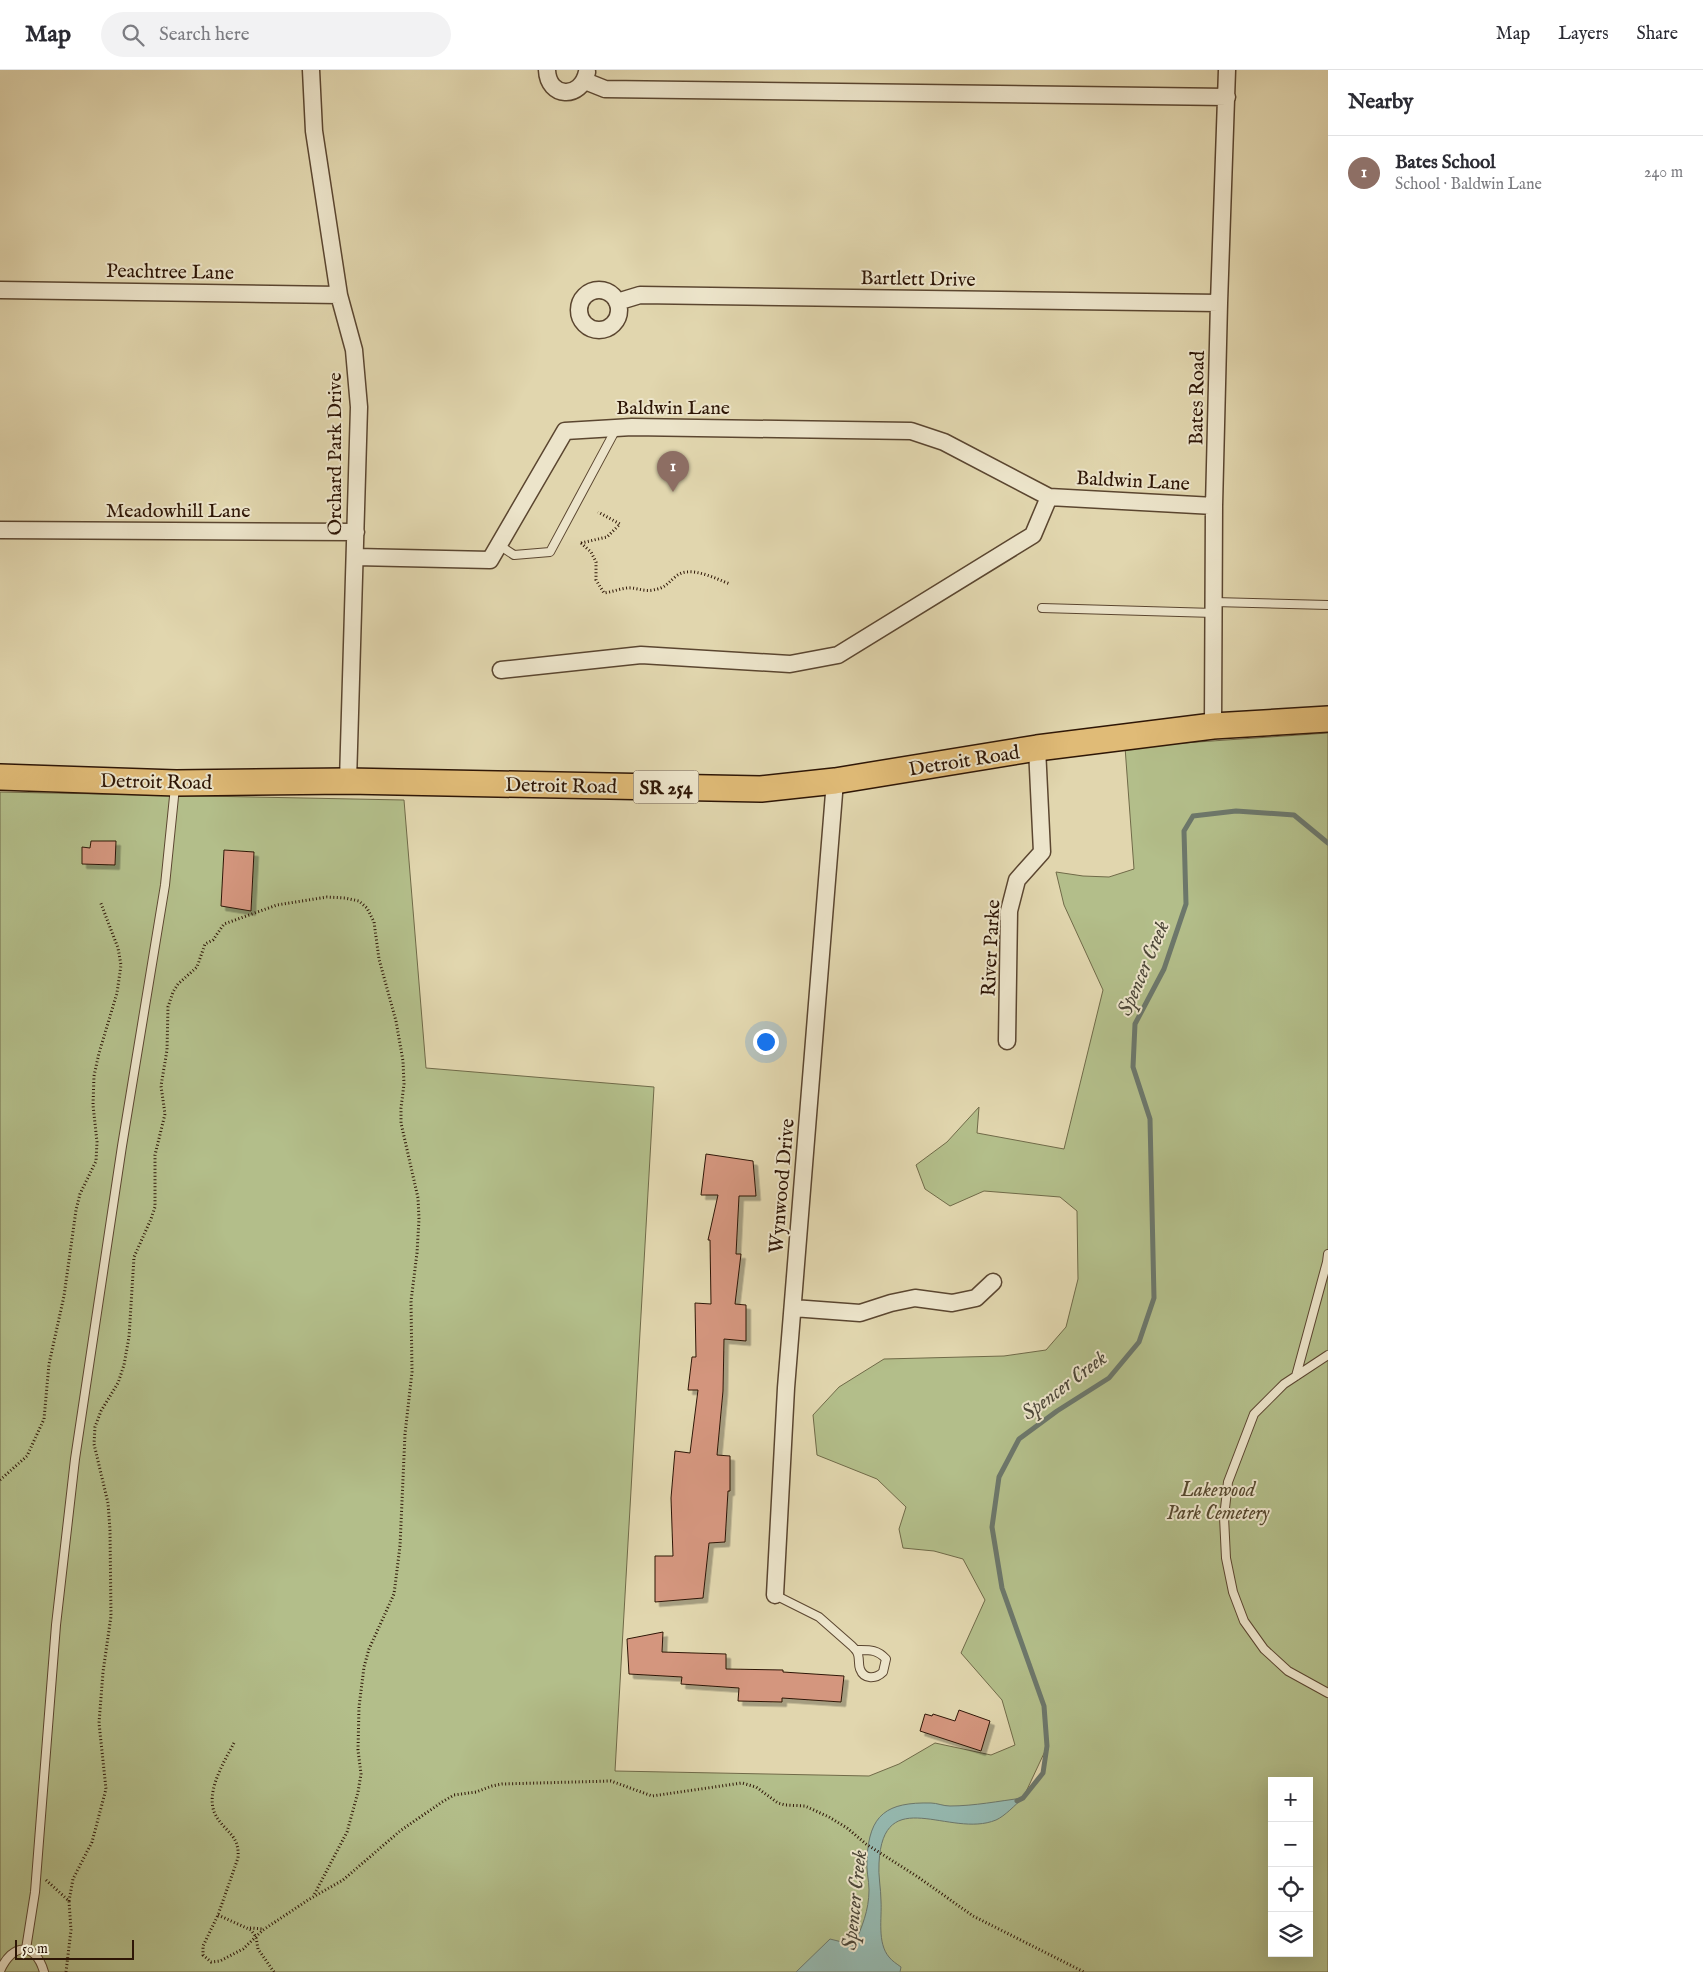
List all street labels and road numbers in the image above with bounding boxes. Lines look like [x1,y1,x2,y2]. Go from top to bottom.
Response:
street label: Peachtree Lane [106,259,234,286]
street label: Bartlett Drive [860,266,976,293]
street label: Bates Road [1184,350,1211,446]
street label: Orchard Park Drive [323,372,348,536]
street label: Baldwin Lane [616,396,730,421]
street label: Baldwin Lane [1075,466,1190,497]
street label: Meadowhill Lane [106,499,250,524]
street label: Detroit Road [907,740,1022,783]
street label: Detroit Road [100,769,212,796]
road number: SR 254 [634,770,698,804]
street label: Detroit Road [505,773,617,800]
street label: River Parke [976,899,1007,997]
street label: Wynwood Drive [764,1118,801,1255]

